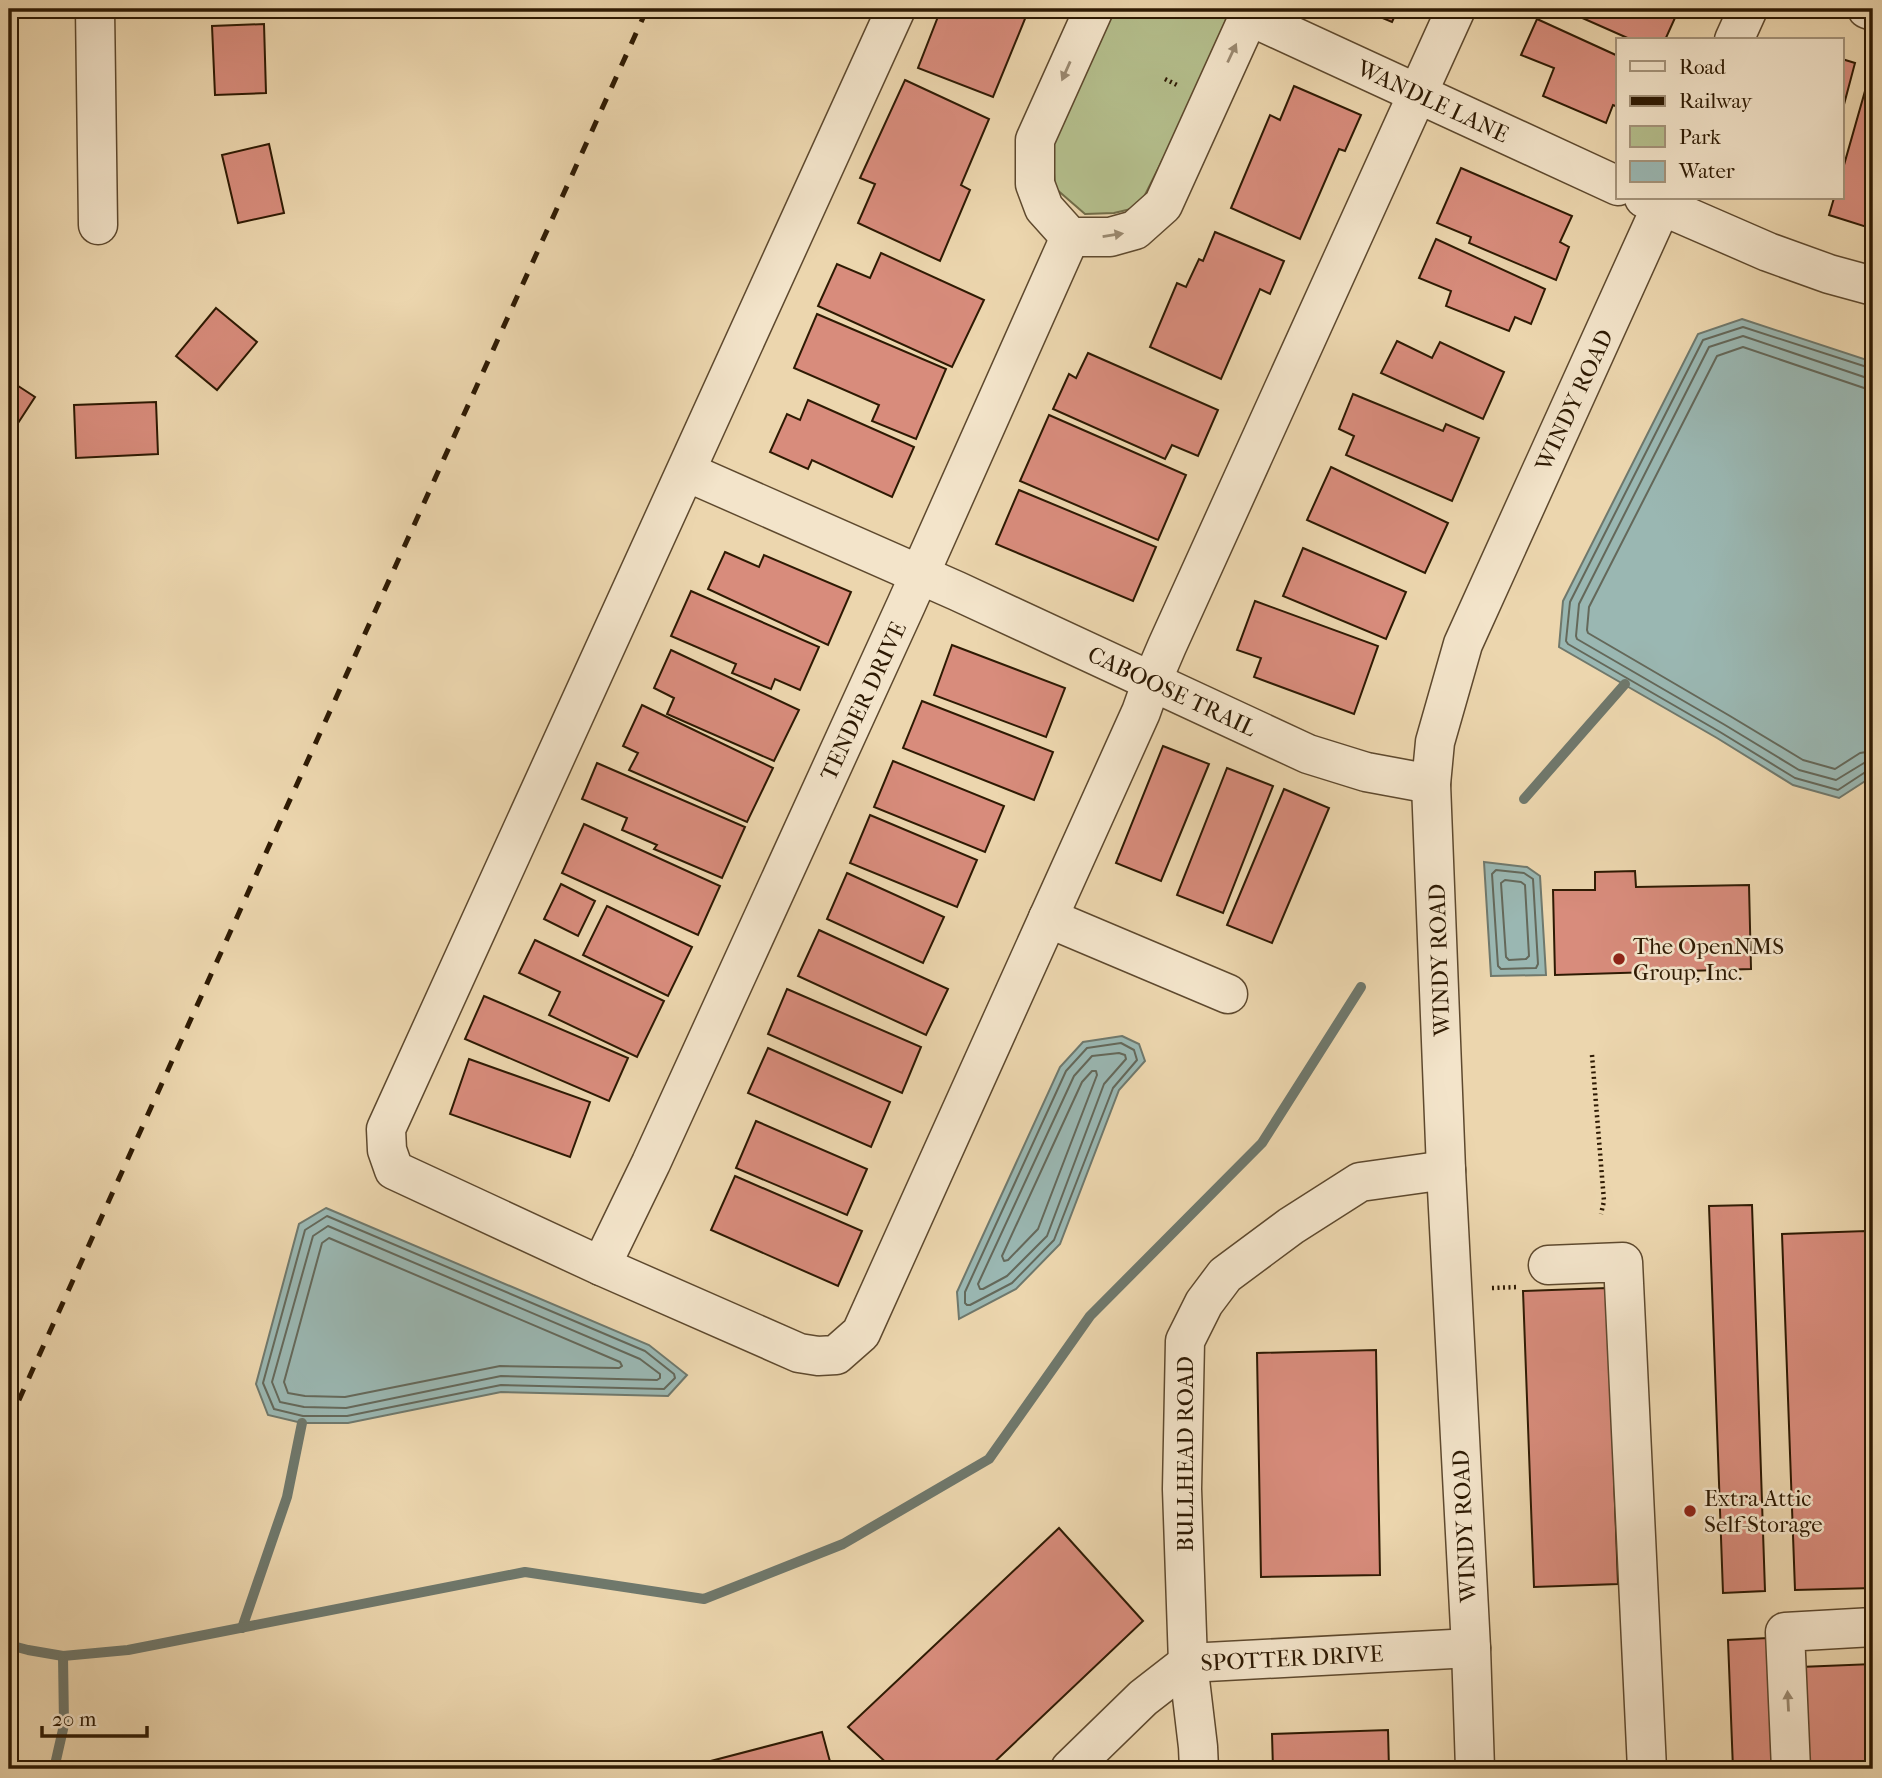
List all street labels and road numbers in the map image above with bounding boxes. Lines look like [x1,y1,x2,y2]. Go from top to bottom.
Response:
street label: WANDLE LANE [1352,54,1513,148]
street label: WINDY ROAD [1529,325,1619,476]
street label: TENDER DRIVE [815,618,912,785]
street label: CABOOSE TRAIL [1083,641,1260,742]
street label: WINDY ROAD [1423,883,1456,1038]
street label: BULLHEAD ROAD [1172,1356,1199,1552]
street label: WINDY ROAD [1447,1449,1482,1604]
street label: SPOTTER DRIVE [1200,1640,1384,1677]

